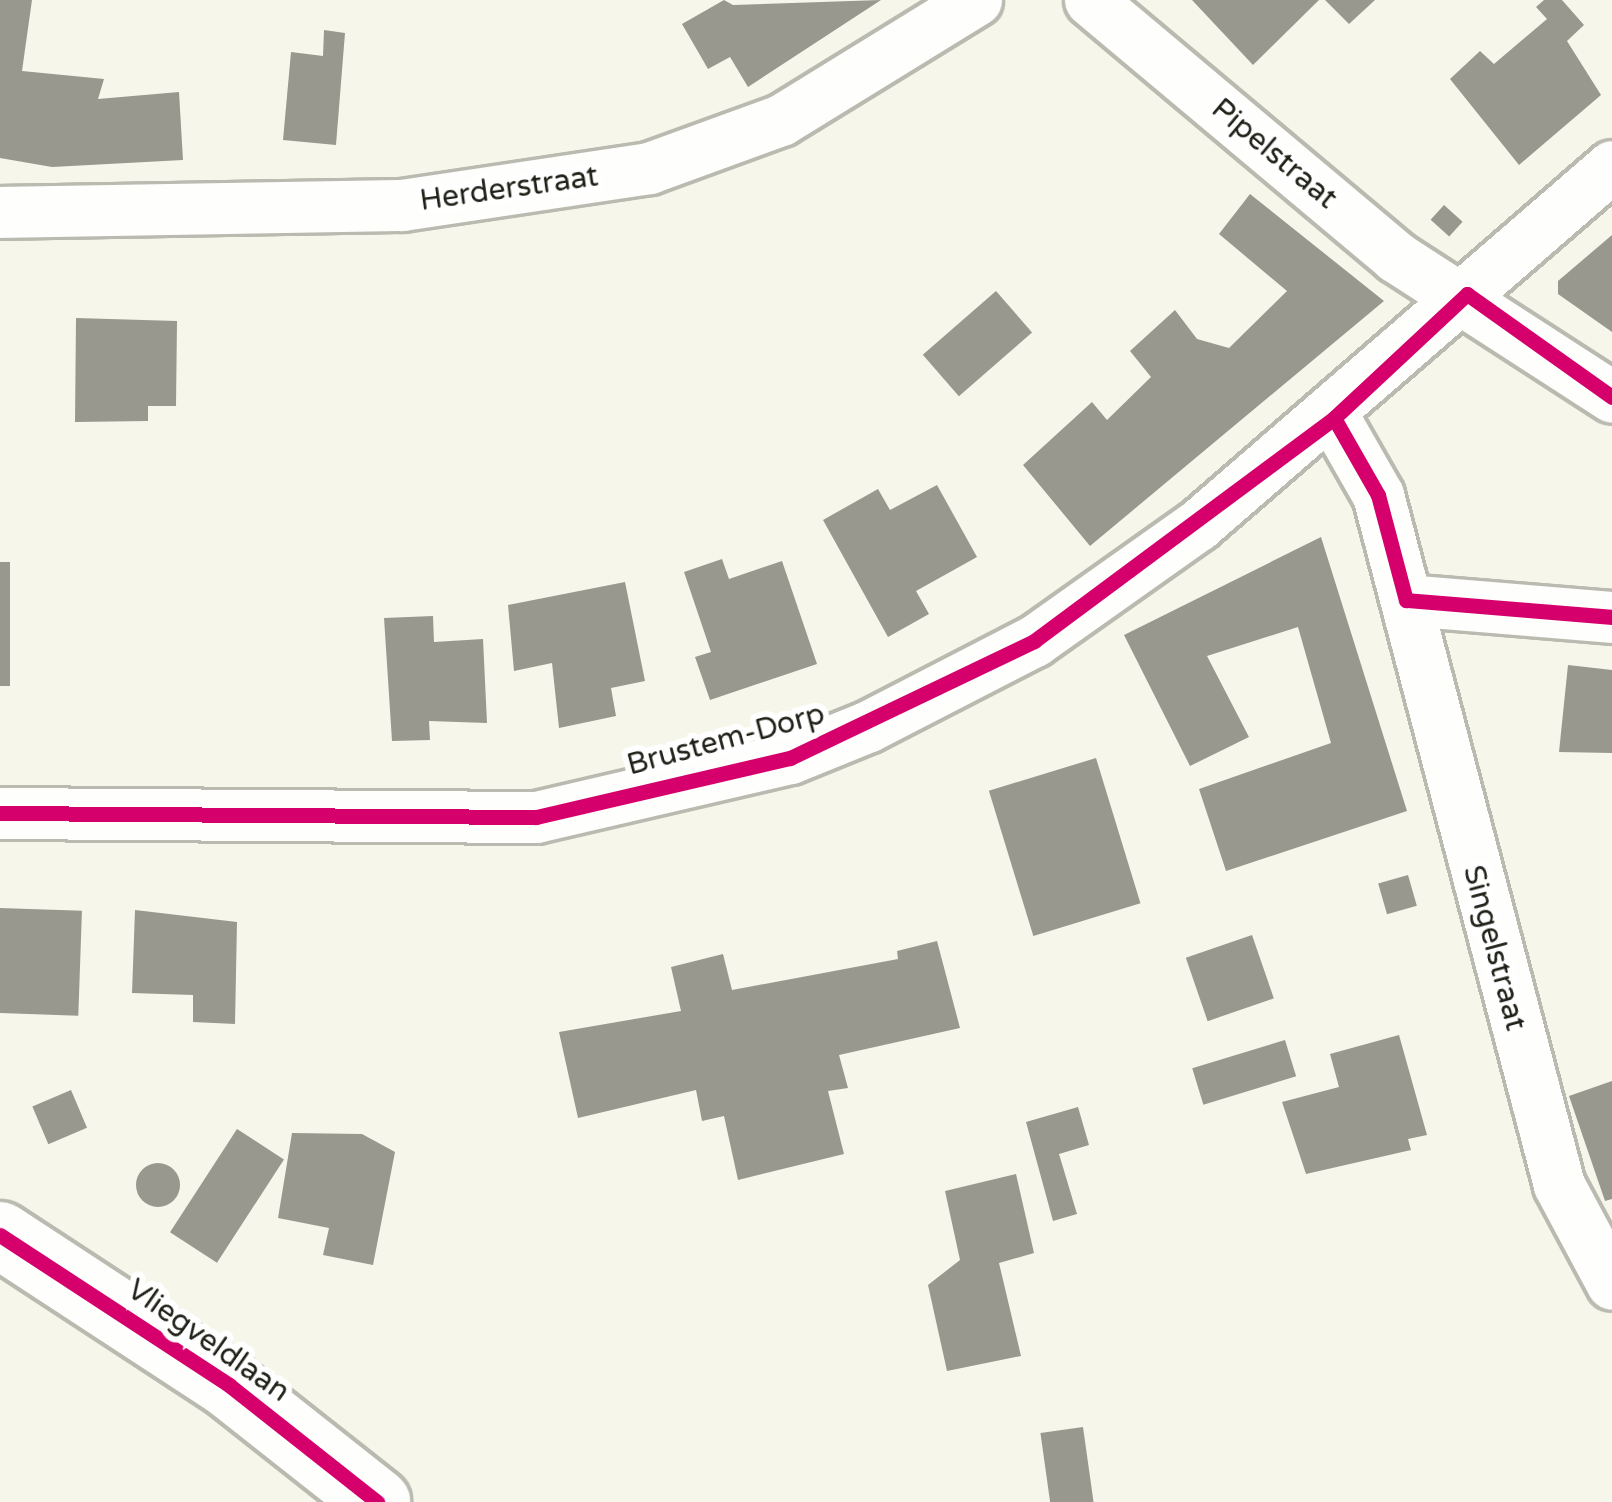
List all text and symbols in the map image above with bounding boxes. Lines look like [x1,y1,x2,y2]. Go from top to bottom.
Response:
street label: Pipelstraat [1204,91,1344,217]
street label: Herderstraat [418,159,600,219]
street label: Brustem-Dorp [623,696,829,784]
street label: Singelstraat [1455,862,1533,1034]
street label: Vliegveldlaan [120,1272,296,1410]

